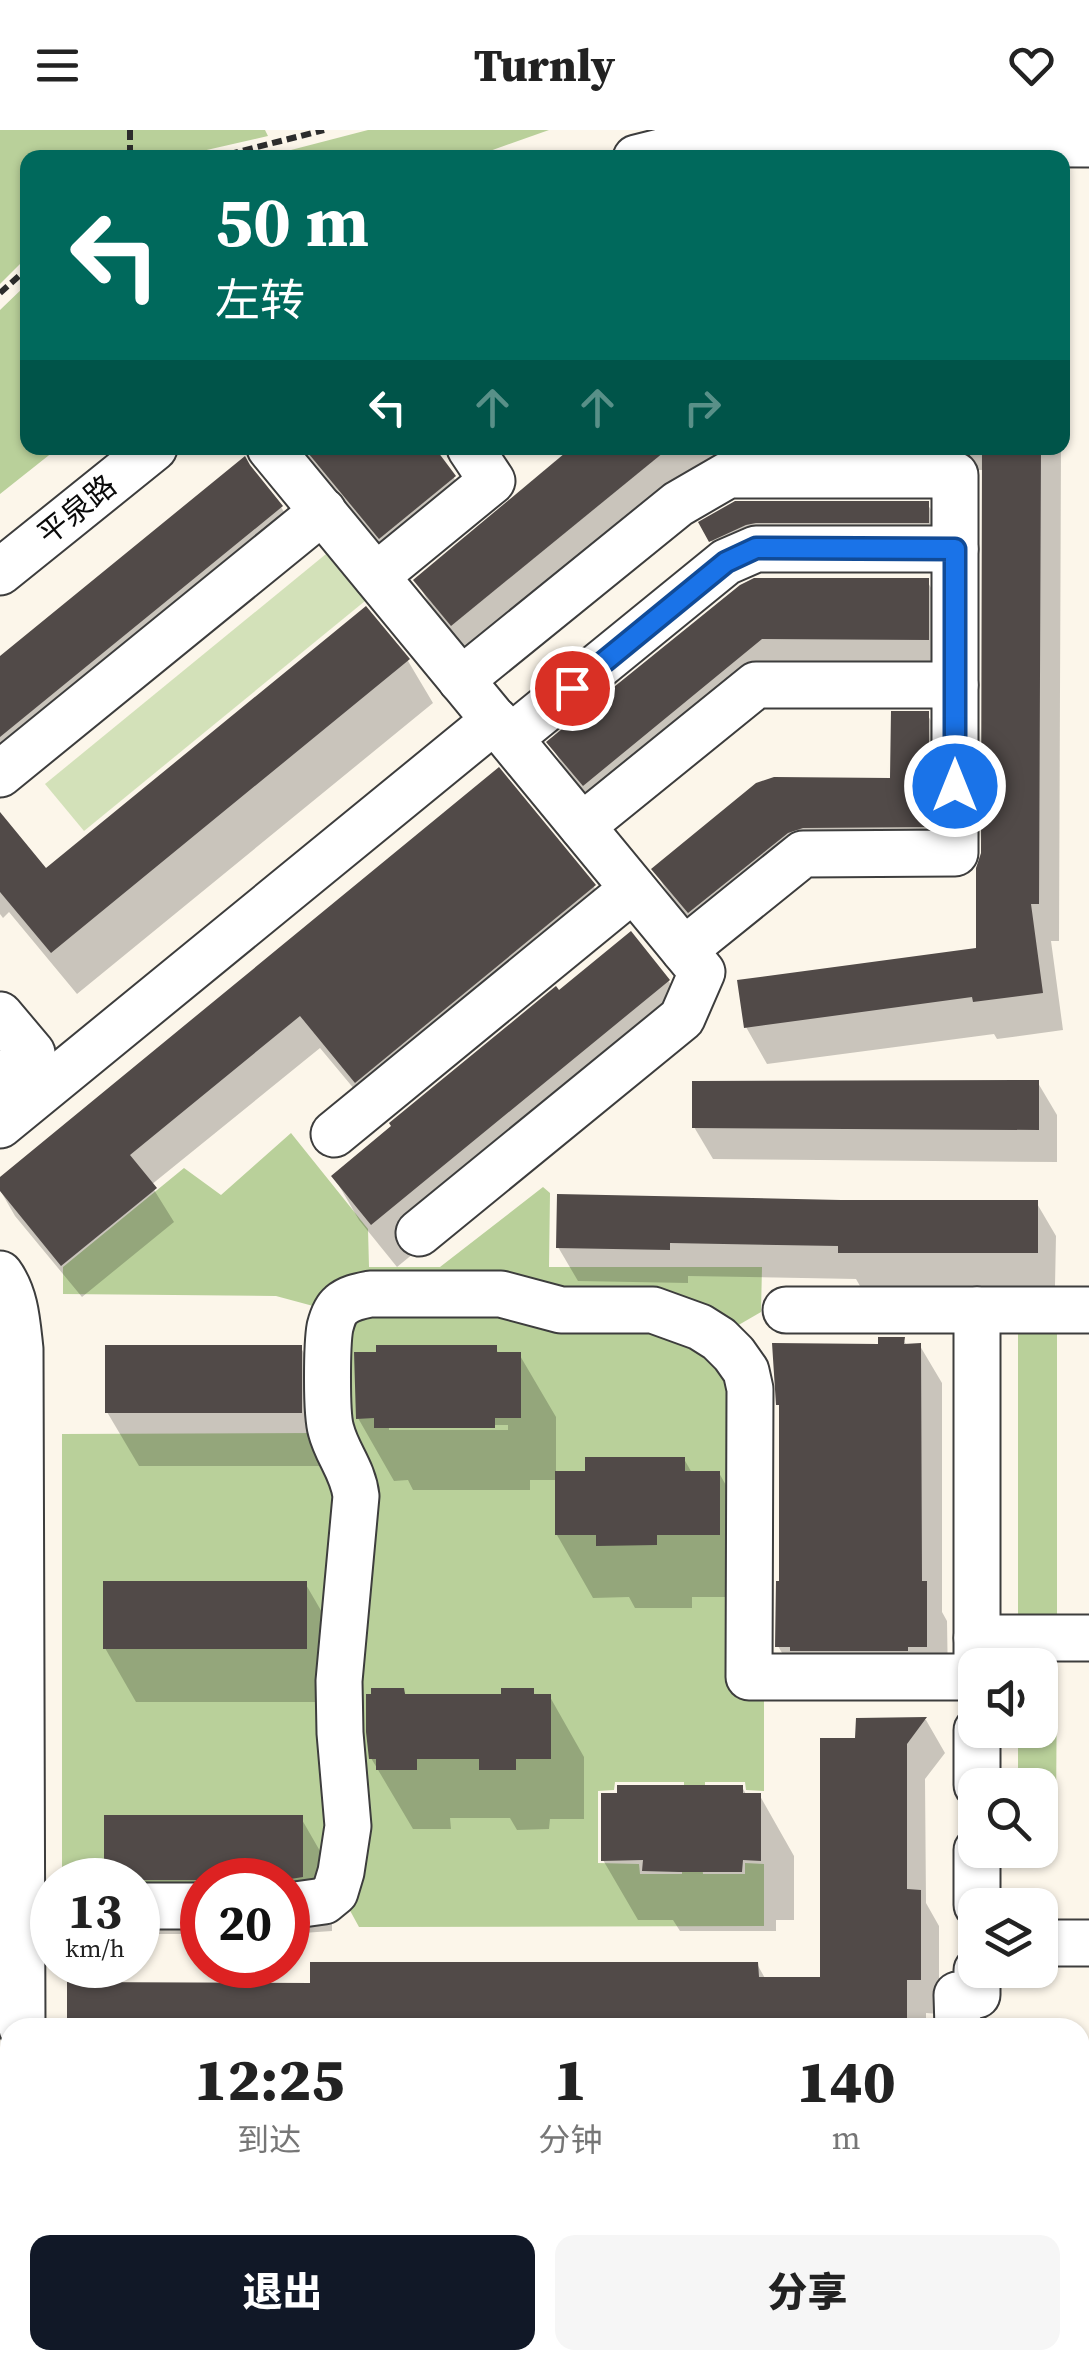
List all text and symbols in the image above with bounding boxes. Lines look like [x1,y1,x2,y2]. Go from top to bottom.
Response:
text: Turnly [474,34,615,96]
icon: menu [30,38,85,93]
icon: heart [1004,38,1059,93]
text: 50 m [215,173,369,269]
icon: left [50,190,180,320]
text: 左转 [215,269,305,331]
icon: left [360,380,415,435]
icon: ahead [465,380,520,435]
icon: ahead [570,380,625,435]
icon: right [675,380,730,435]
street label: 平泉路 [29,465,125,554]
pin [530,646,615,731]
icon: arrive [545,661,600,716]
position arrow [903,734,1007,838]
map controls [958,1648,1058,1988]
button: sound [958,1648,1058,1748]
button: search [958,1768,1058,1868]
speed limit sign: 20 [180,1858,310,1988]
text: 13 [68,1876,122,1945]
button: layers [958,1888,1058,1988]
text: km/h [65,1931,125,1965]
text: 12:25 [194,2038,344,2120]
text: 1 [554,2038,587,2120]
text: 140 [797,2040,896,2122]
text: m [832,2116,861,2160]
text: 到达 [237,2118,301,2162]
text: 分钟 [539,2118,603,2162]
button: 退出 [30,2235,535,2350]
button: 分享 [555,2235,1060,2350]

